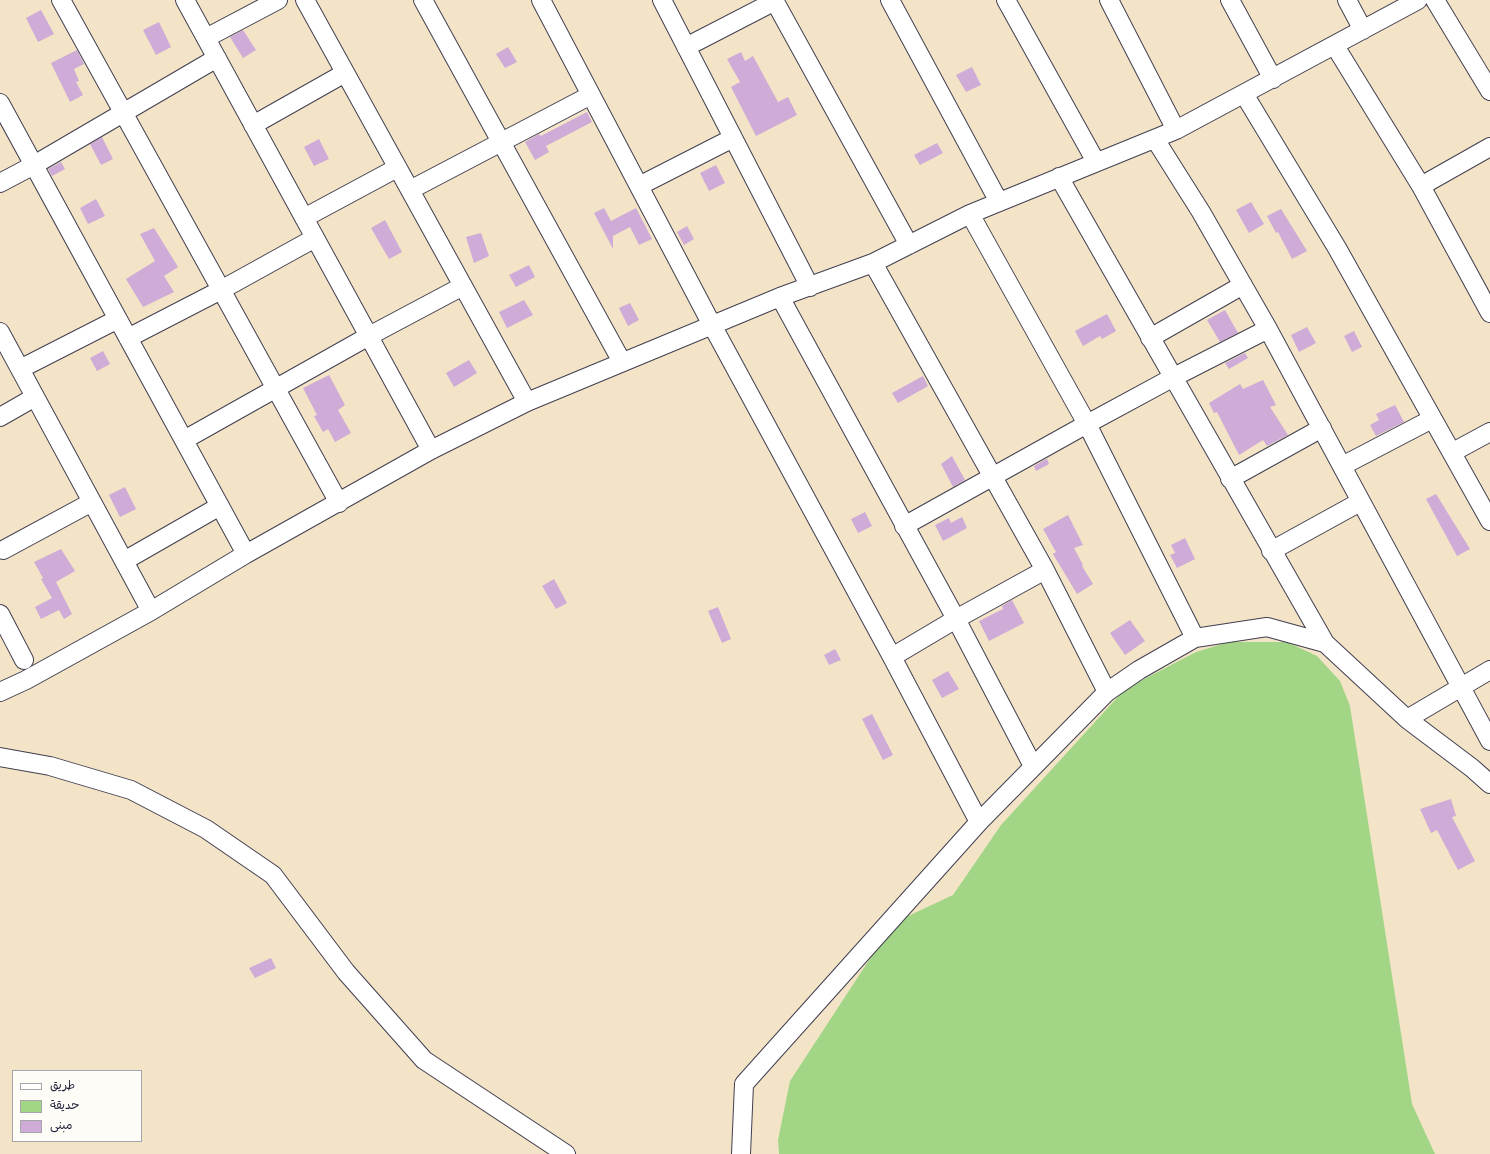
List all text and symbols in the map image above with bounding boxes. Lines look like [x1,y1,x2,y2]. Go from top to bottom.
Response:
legend [12,1070,142,1142]
text: طريق [50,1077,75,1095]
text: حديقة [50,1097,79,1115]
text: مبنى [50,1117,73,1135]

